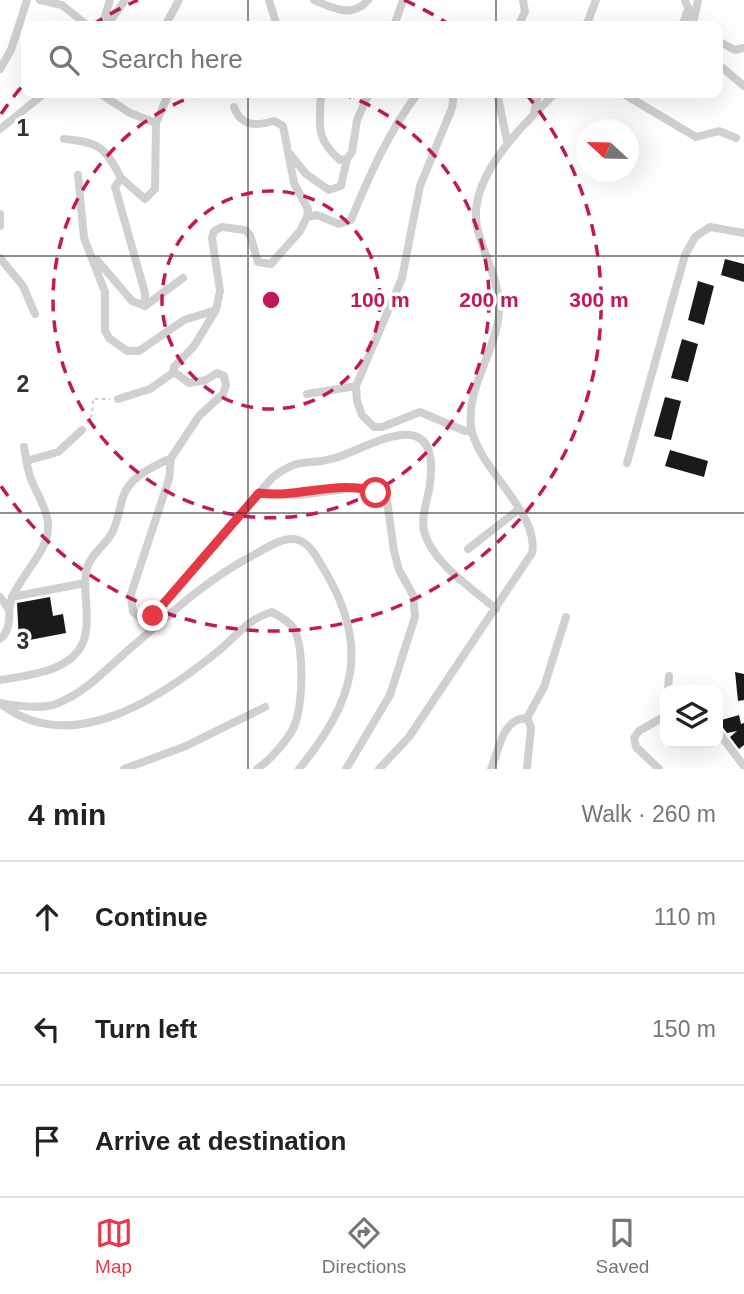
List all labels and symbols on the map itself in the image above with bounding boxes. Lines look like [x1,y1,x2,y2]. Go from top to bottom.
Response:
text: 1 [17,115,30,141]
north arrow [576,119,639,182]
centre of rings [259,288,283,312]
text: 100 m [350,288,410,311]
text: 200 m [459,288,519,311]
text: 300 m [569,288,629,311]
text: 2 [17,371,29,397]
route start [360,477,391,508]
route end [137,600,168,631]
text: 3 [17,628,29,654]

